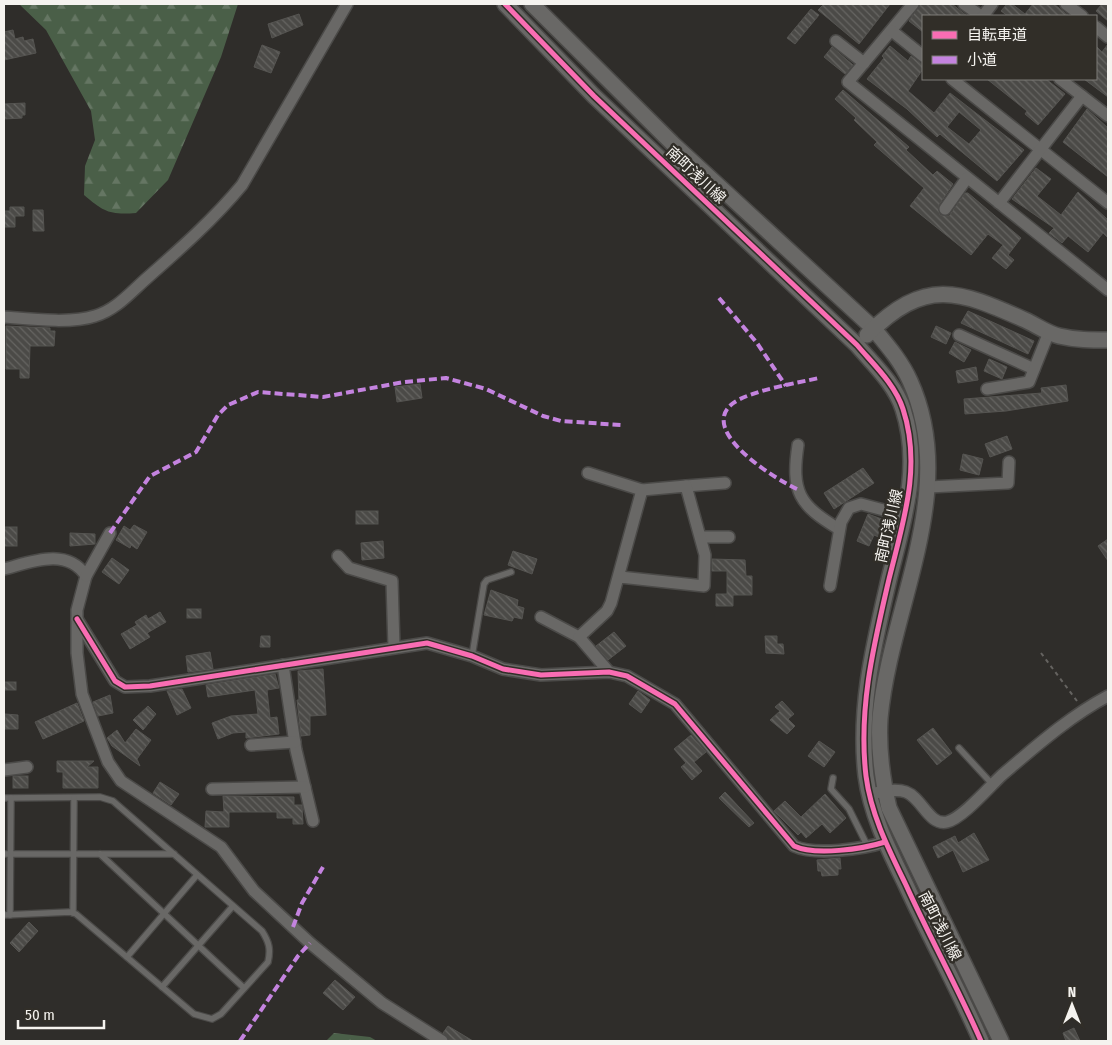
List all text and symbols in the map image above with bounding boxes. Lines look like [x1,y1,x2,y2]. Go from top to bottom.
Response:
legend [922,15,1097,80]
text: 自転車道 [967,26,1027,44]
text: 小道 [967,51,997,69]
street label: 南町浅川線 [662,143,730,207]
street label: 南町浅川線 [872,487,906,565]
street label: 南町浅川線 [915,888,965,964]
north arrow [1047,980,1097,1030]
text: N [1068,984,1076,1001]
scale bar [18,998,104,1030]
text: 50 m [25,1006,55,1024]

